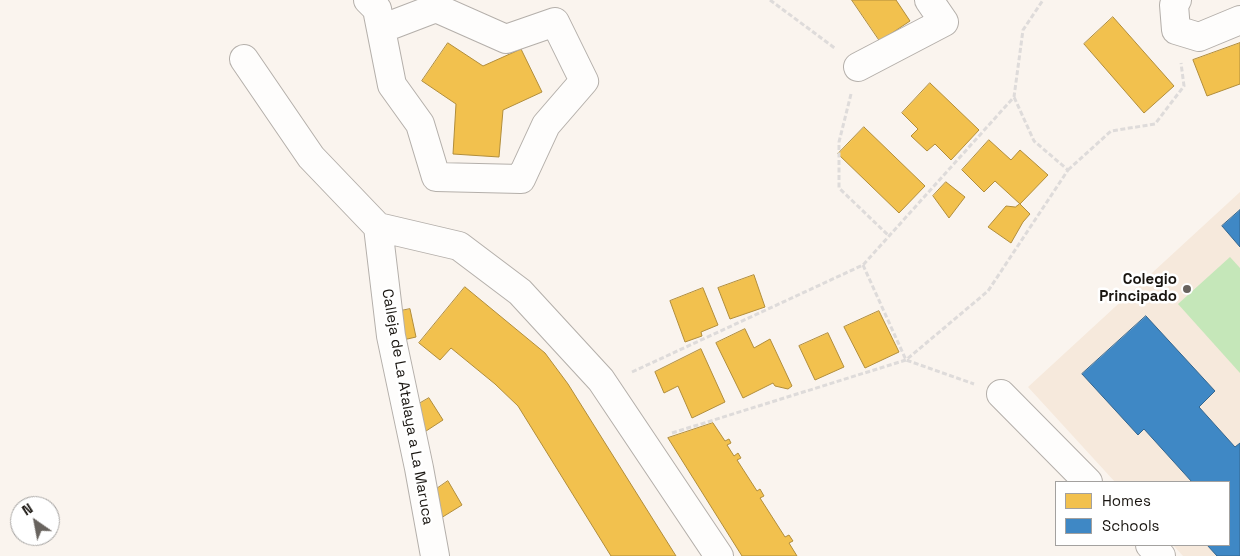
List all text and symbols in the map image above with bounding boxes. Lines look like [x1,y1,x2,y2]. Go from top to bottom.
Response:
place label: Colegio Principado [1099,271,1177,306]
marker: Colegio Principado [1181,283,1193,295]
street label: Calleja de La Atalaya a La Maruca [377,288,437,526]
legend [1055,481,1230,546]
text: Homes [1102,491,1151,510]
north arrow [10,496,60,546]
text: N [19,499,36,519]
text: Schools [1102,516,1159,535]

